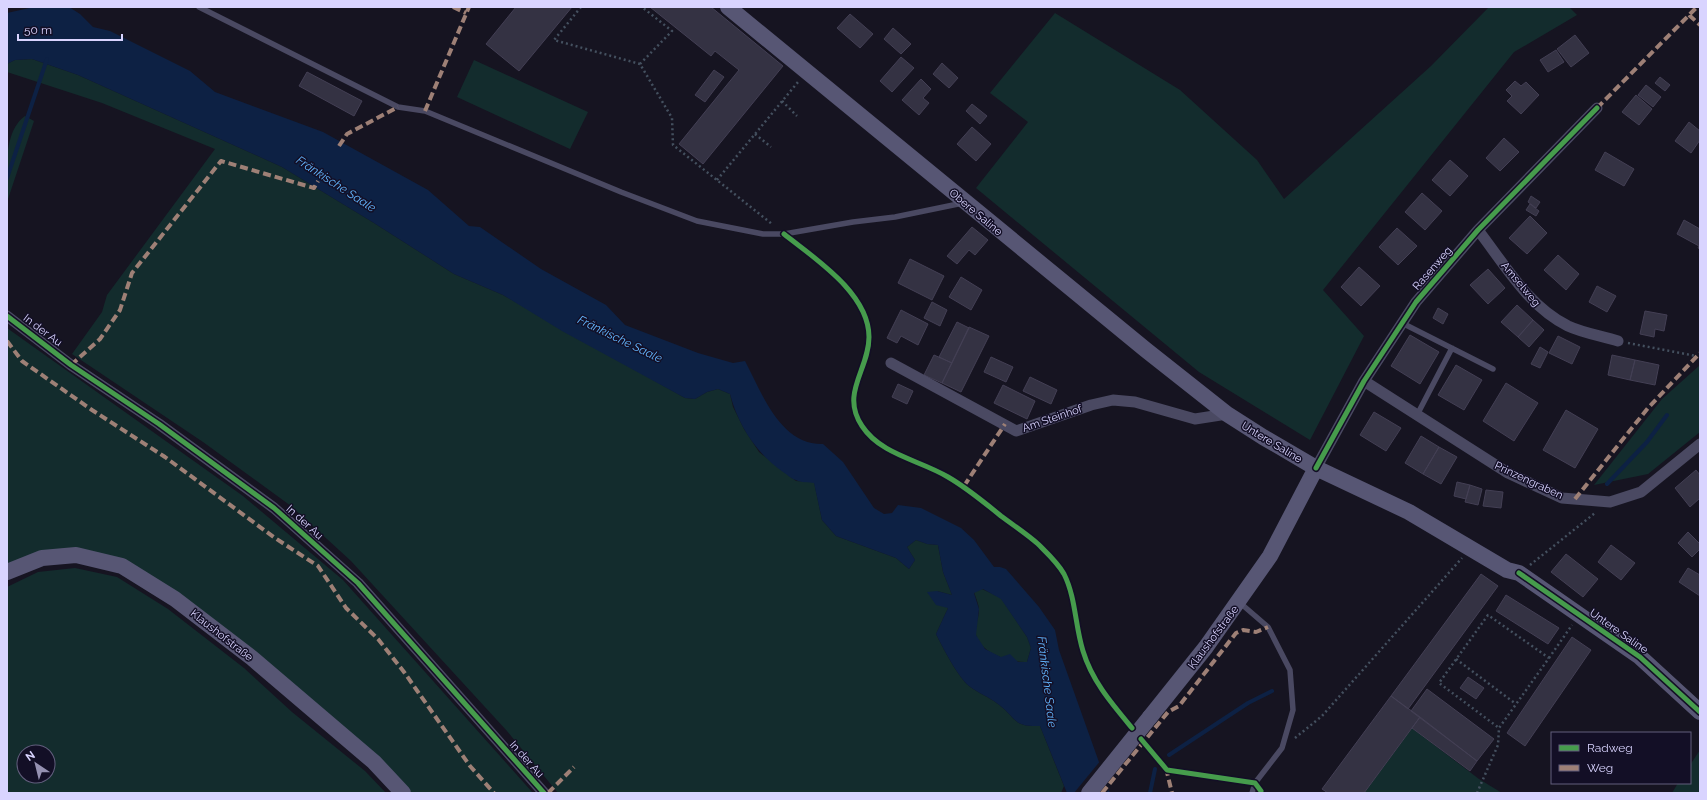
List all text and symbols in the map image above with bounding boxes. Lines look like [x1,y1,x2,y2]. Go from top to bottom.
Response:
scale bar [18,16,122,42]
text: 50 m [24,23,52,37]
water label: Fränkische Saale [294,153,379,215]
street label: Obere Saline [946,186,1005,239]
street label: Rasenweg [1410,244,1455,293]
street label: Amselweg [1498,259,1543,309]
street label: In der Au [21,312,65,349]
water label: Fränkische Saale [575,312,665,366]
street label: Am Steinhof [1021,402,1084,435]
street label: Untere Saline [1239,419,1305,466]
street label: Prinzengraben [1493,459,1565,502]
street label: In der Au [284,502,326,542]
street label: Klaushofstraße [1185,603,1242,671]
street label: Untere Saline [1587,606,1651,657]
street label: Klaushofstraße [188,607,256,664]
water label: Fränkische Saale [1034,635,1060,729]
legend [1551,732,1691,784]
street label: In der Au [507,738,547,780]
text: Radweg [1587,741,1633,755]
north arrow [16,744,56,784]
text: N [23,748,38,764]
text: Weg [1587,761,1613,775]

